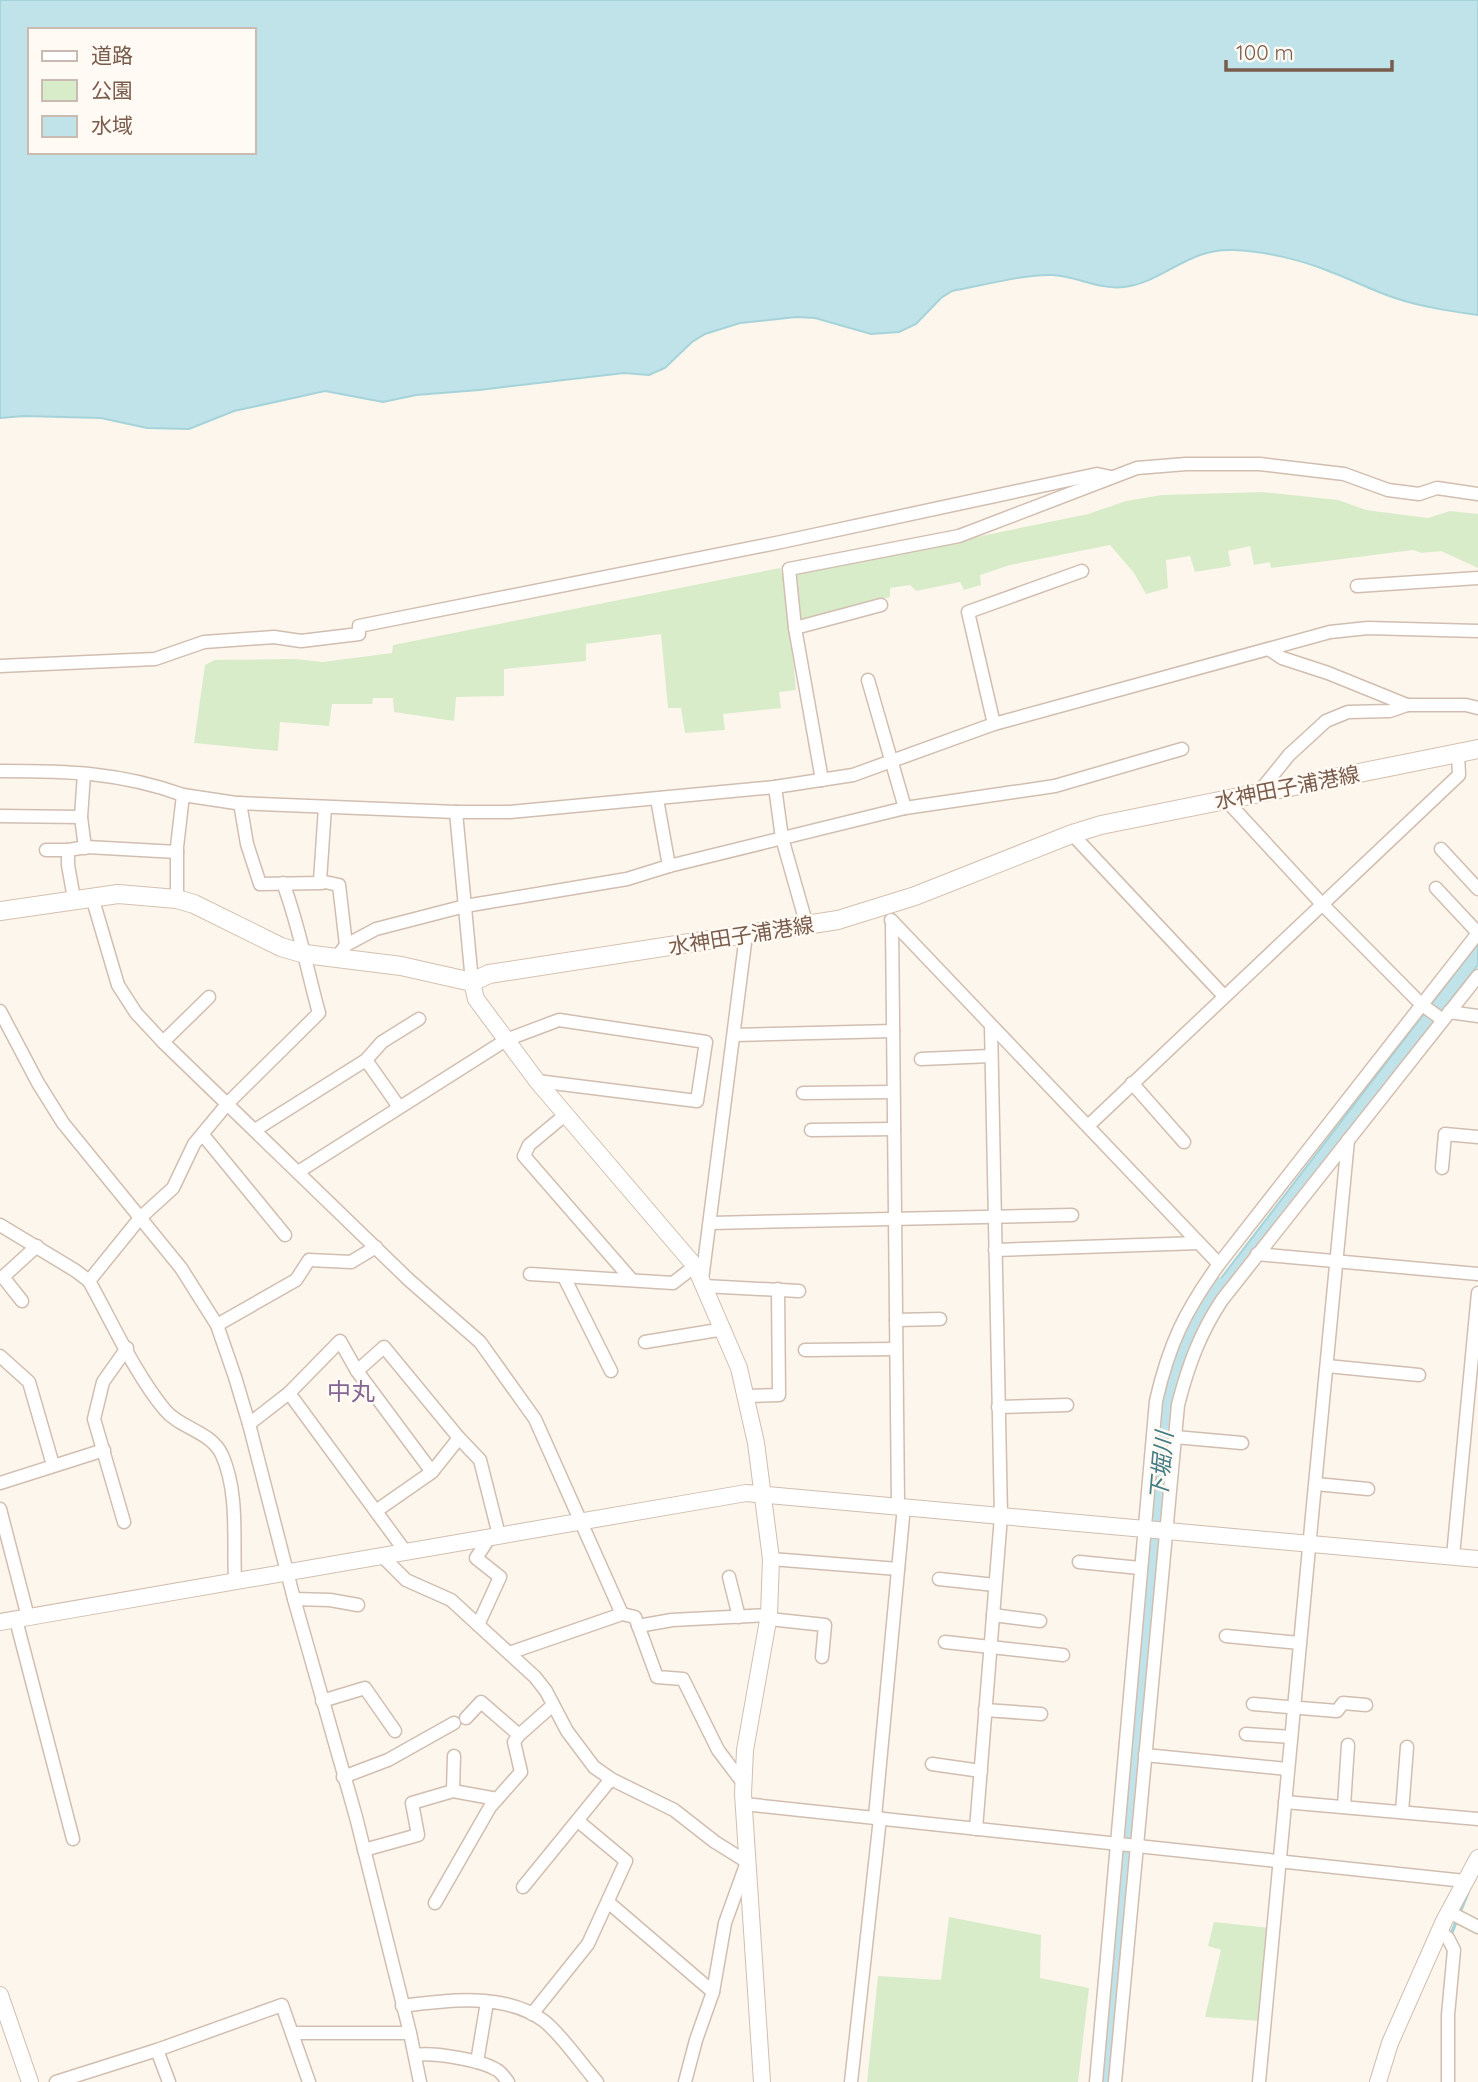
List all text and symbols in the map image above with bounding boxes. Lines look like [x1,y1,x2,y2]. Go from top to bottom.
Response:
legend [28,28,256,154]
scale bar [1226,28,1392,72]
text: 100 m [1236,39,1294,65]
text: 道路 [91,42,133,68]
text: 公園 [91,77,133,103]
text: 水域 [91,112,133,138]
street label: 水神田子浦港線 [1212,760,1362,814]
street label: 水神田子浦港線 [666,911,816,959]
district label: 中丸 [327,1376,375,1406]
water label: 下堀川 [1144,1427,1179,1502]

